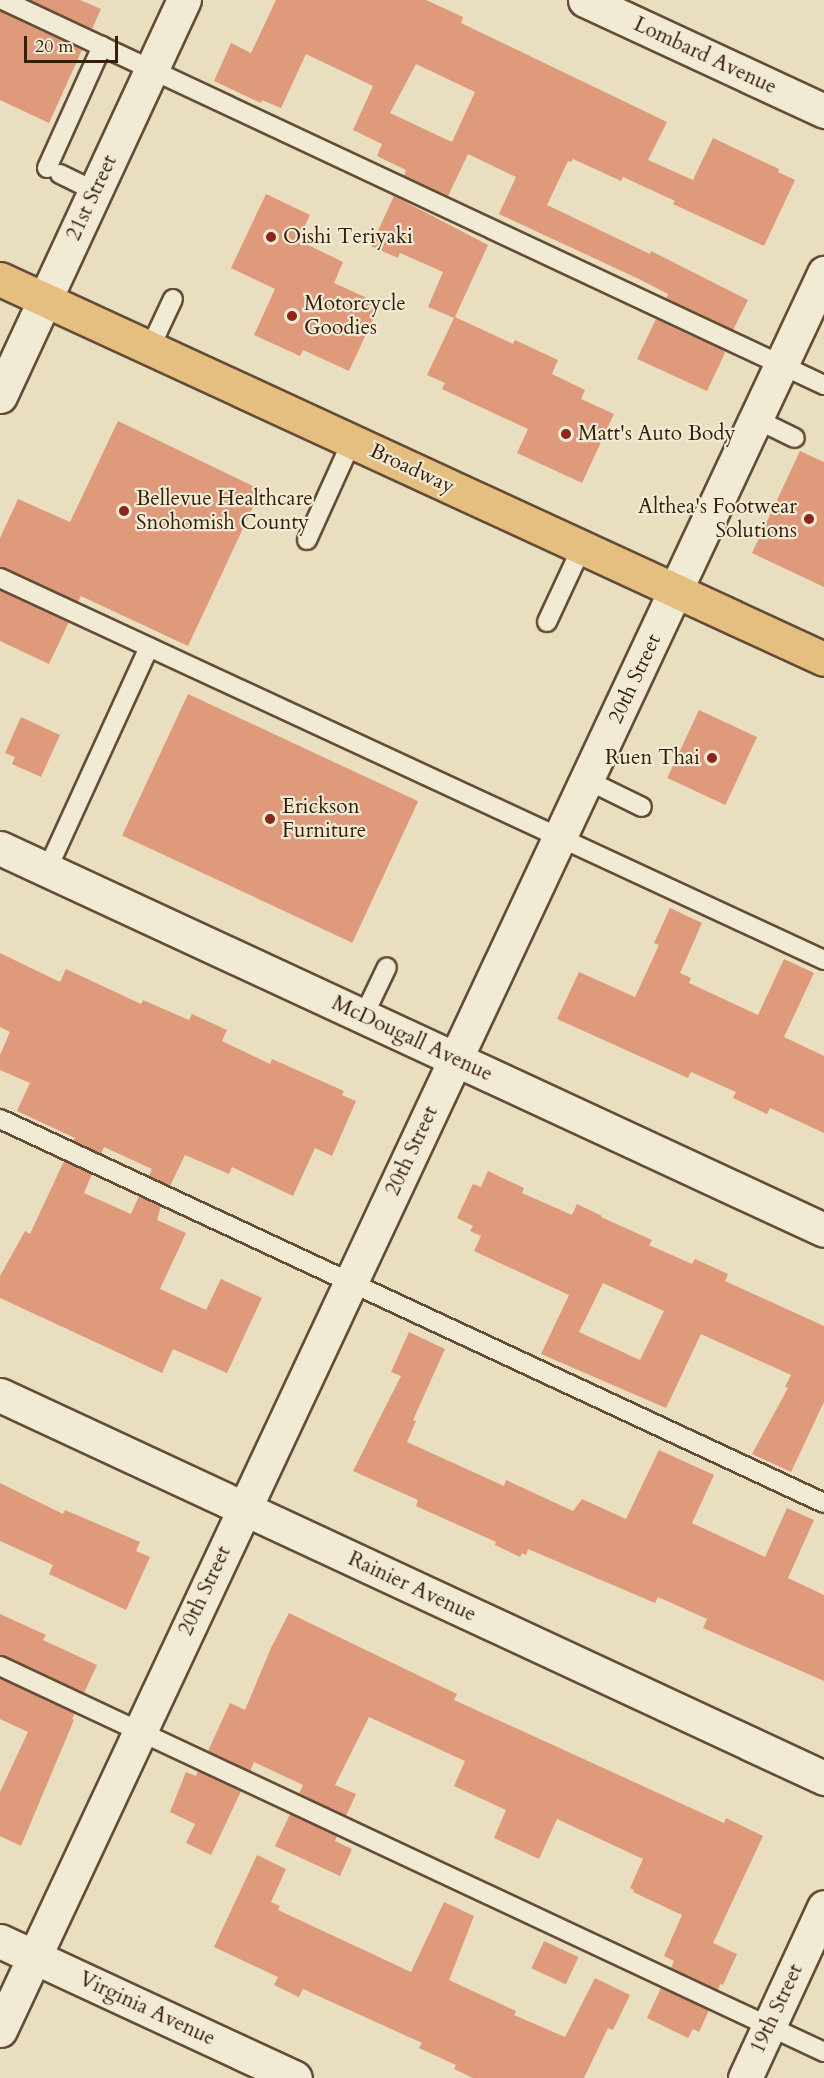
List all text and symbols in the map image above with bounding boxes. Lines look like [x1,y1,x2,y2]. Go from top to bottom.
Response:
street label: Lombard Avenue [630,12,780,100]
scale bar [27,24,122,62]
text: 20 m [35,34,74,59]
street label: 21st Street [61,151,123,245]
place label: Oishi Teriyaki [283,224,413,250]
marker: Oishi Teriyaki [264,230,278,244]
place label: Motorcycle Goodies [304,291,406,341]
marker: Motorcycle Goodies [285,309,299,323]
place label: Matt's Auto Body [578,421,736,447]
marker: Matt's Auto Body [559,427,573,441]
street label: Broadway [366,438,458,500]
place label: Bellevue Healthcare Snohomish County [136,486,313,536]
place label: Althea's Footwear Solutions [638,494,797,544]
marker: Bellevue Healthcare Snohomish County [117,504,131,518]
marker: Althea's Footwear Solutions [802,512,816,526]
street label: 20th Street [603,630,667,728]
place label: Ruen Thai [605,745,700,771]
marker: Ruen Thai [705,751,719,765]
place label: Erickson Furniture [282,794,366,844]
marker: Erickson Furniture [263,812,277,826]
street label: McDougall Avenue [328,991,496,1087]
street label: 20th Street [380,1102,444,1200]
street label: 20th Street [173,1542,237,1640]
street label: Rainier Avenue [344,1546,480,1628]
street label: 19th Street [745,1960,809,2058]
street label: Virginia Avenue [75,1966,219,2052]

